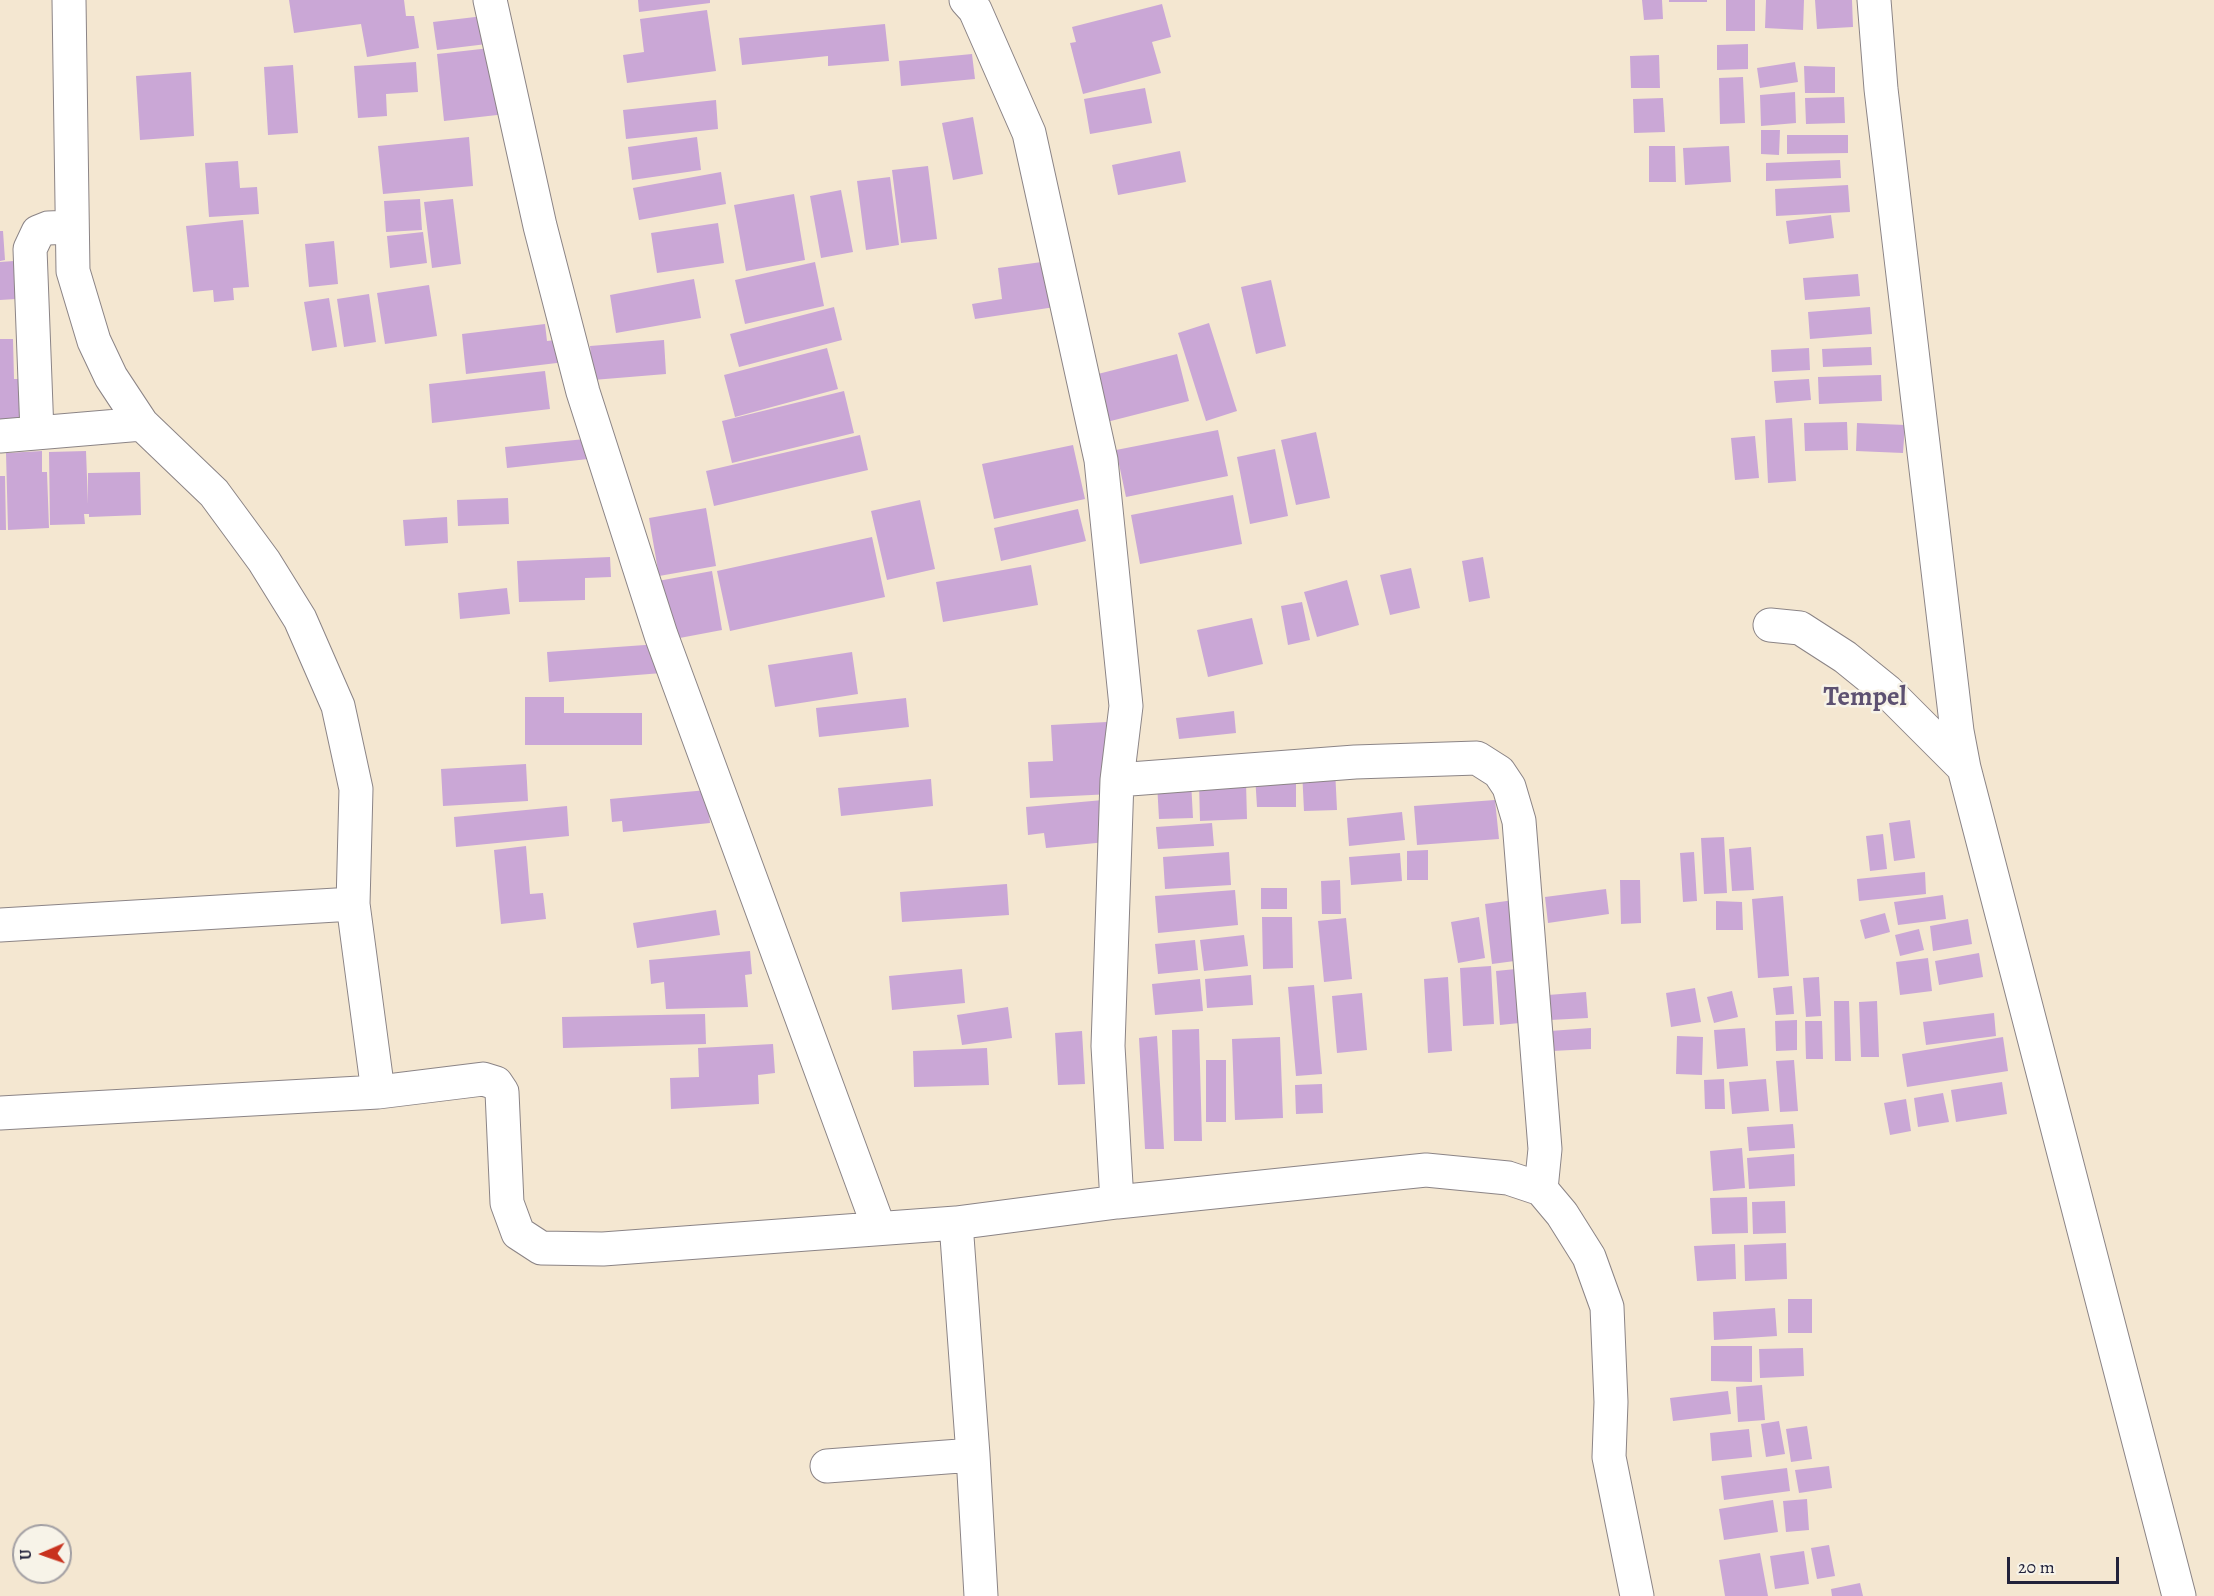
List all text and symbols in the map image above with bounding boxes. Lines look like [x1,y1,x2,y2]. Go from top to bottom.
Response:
district label: Tempel [1823,682,1907,714]
north arrow [12,1524,72,1584]
scale bar [2010,1545,2122,1583]
text: U [15,1549,37,1560]
text: 20 m [2018,1555,2055,1579]

